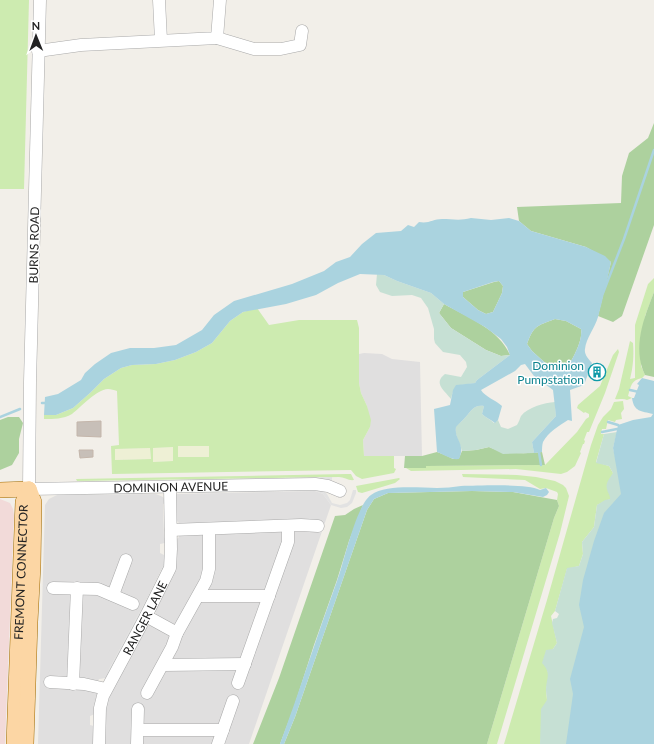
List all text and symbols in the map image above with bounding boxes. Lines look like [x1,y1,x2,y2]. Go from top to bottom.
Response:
north arrow [16,16,56,56]
text: N [31,19,40,32]
street label: BURNS ROAD [26,206,42,284]
place label: Dominion Pumpstation [517,358,584,387]
building icon: Dominion Pumpstation [587,362,607,382]
street label: DOMINION AVENUE [113,478,228,495]
street label: FREMONT CONNECTOR [10,504,30,640]
street label: RANGER LANE [119,578,170,657]

